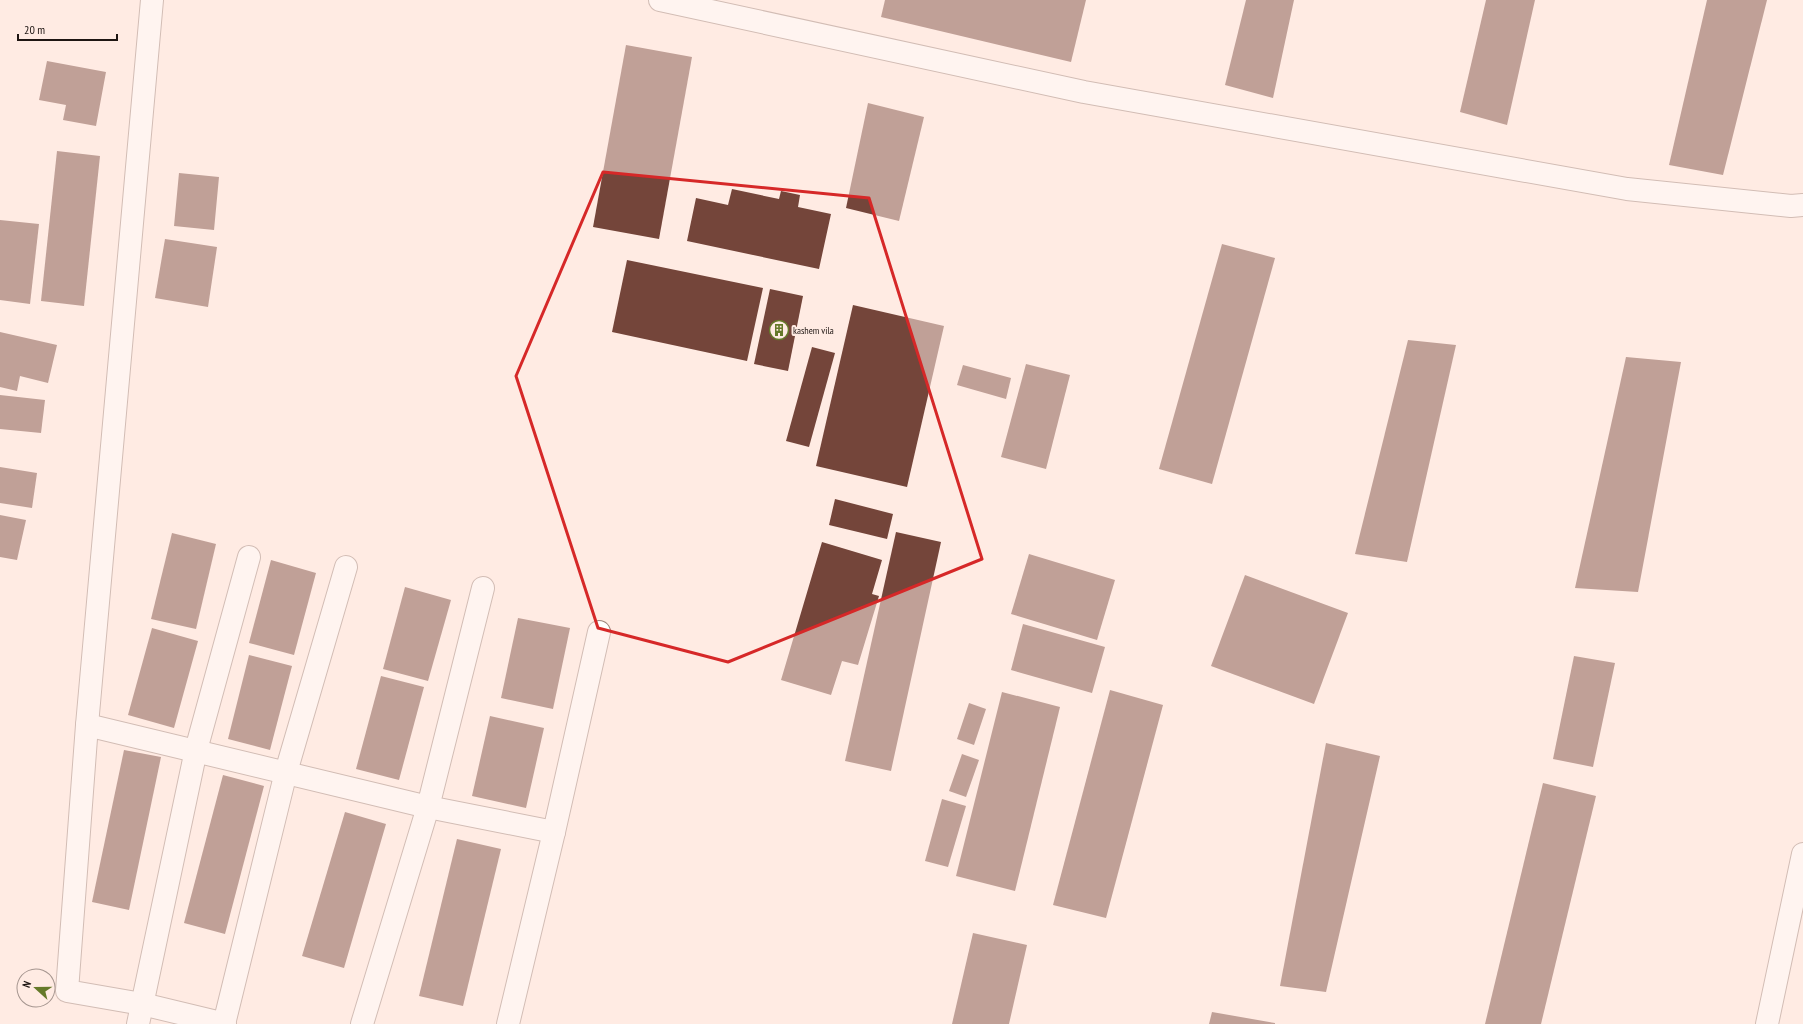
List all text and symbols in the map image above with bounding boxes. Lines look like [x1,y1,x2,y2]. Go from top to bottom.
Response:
scale bar [18,16,117,42]
text: 20 m [24,22,45,37]
building icon: kashem vila [768,319,790,341]
place label: kashem vila [793,324,834,337]
north arrow [16,968,56,1008]
text: N [19,979,34,990]

